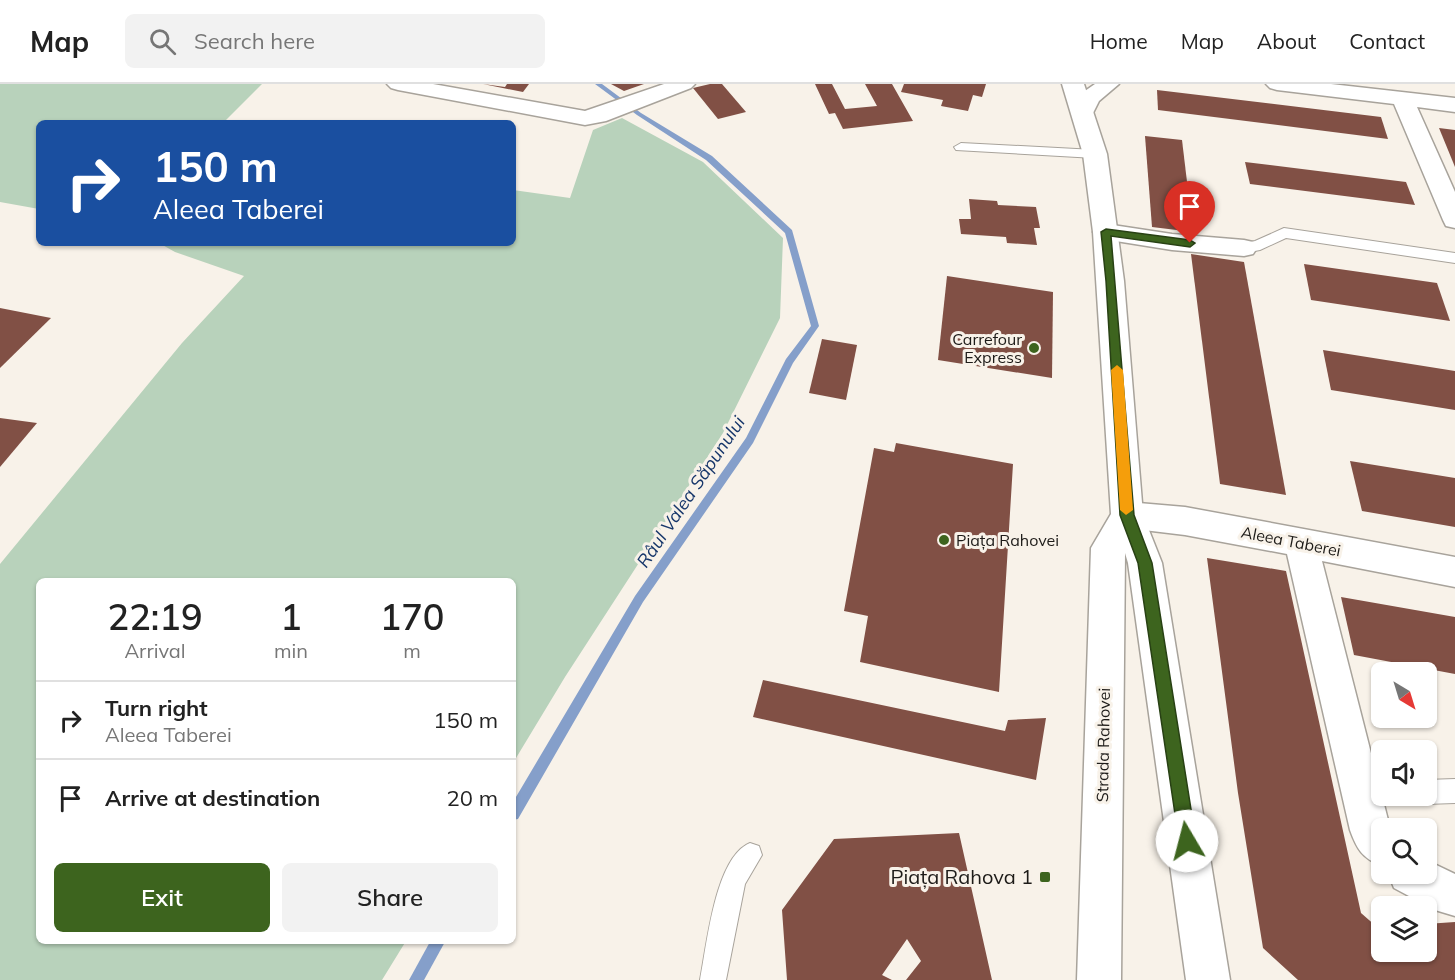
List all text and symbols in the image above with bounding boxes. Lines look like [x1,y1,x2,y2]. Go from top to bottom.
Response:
search box [125,14,545,68]
text: Map [30,24,89,59]
icon: search [146,25,179,58]
text: Search here [194,27,315,55]
text: Home [1090,28,1148,54]
text: Map [1181,28,1224,54]
text: About [1257,28,1316,54]
text: Contact [1349,28,1425,54]
text: 150 m [153,140,278,193]
icon: right [54,144,132,222]
pin [1164,181,1215,243]
icon: arrive [1173,190,1206,223]
text: Aleea Taberei [153,192,324,226]
place label: Carrefour Express [952,329,1022,367]
marker: Carrefour Express [1027,341,1041,355]
water label: Râul Valea Săpunului [631,411,750,572]
street label: Aleea Taberei [1239,522,1343,560]
place label: Piața Rahovei [956,530,1059,550]
marker: Piața Rahovei [937,533,951,547]
text: 22:19 [108,594,202,639]
text: 1 [280,594,302,639]
text: 170 [380,594,444,639]
text: Arrival [124,638,186,663]
text: min [274,638,308,663]
text: m [403,638,421,663]
north arrow [1371,662,1437,728]
map controls [1371,662,1437,962]
street label: Strada Rahovei [1092,688,1114,802]
text: Turn right [105,694,208,722]
icon: right [54,704,87,737]
text: 150 m [433,706,498,734]
text: Aleea Taberei [105,722,232,747]
button: sound [1371,740,1437,806]
icon: arrive [54,782,87,815]
text: Arrive at destination [105,784,320,812]
text: 20 m [447,784,498,812]
position arrow [1155,809,1219,873]
button: search [1371,818,1437,884]
button: Exit [54,863,270,932]
button: Share [282,863,498,932]
place label: Piața Rahova 1 [891,864,1033,890]
marker: Piața Rahova 1 [1038,870,1052,884]
button: layers [1371,896,1437,962]

